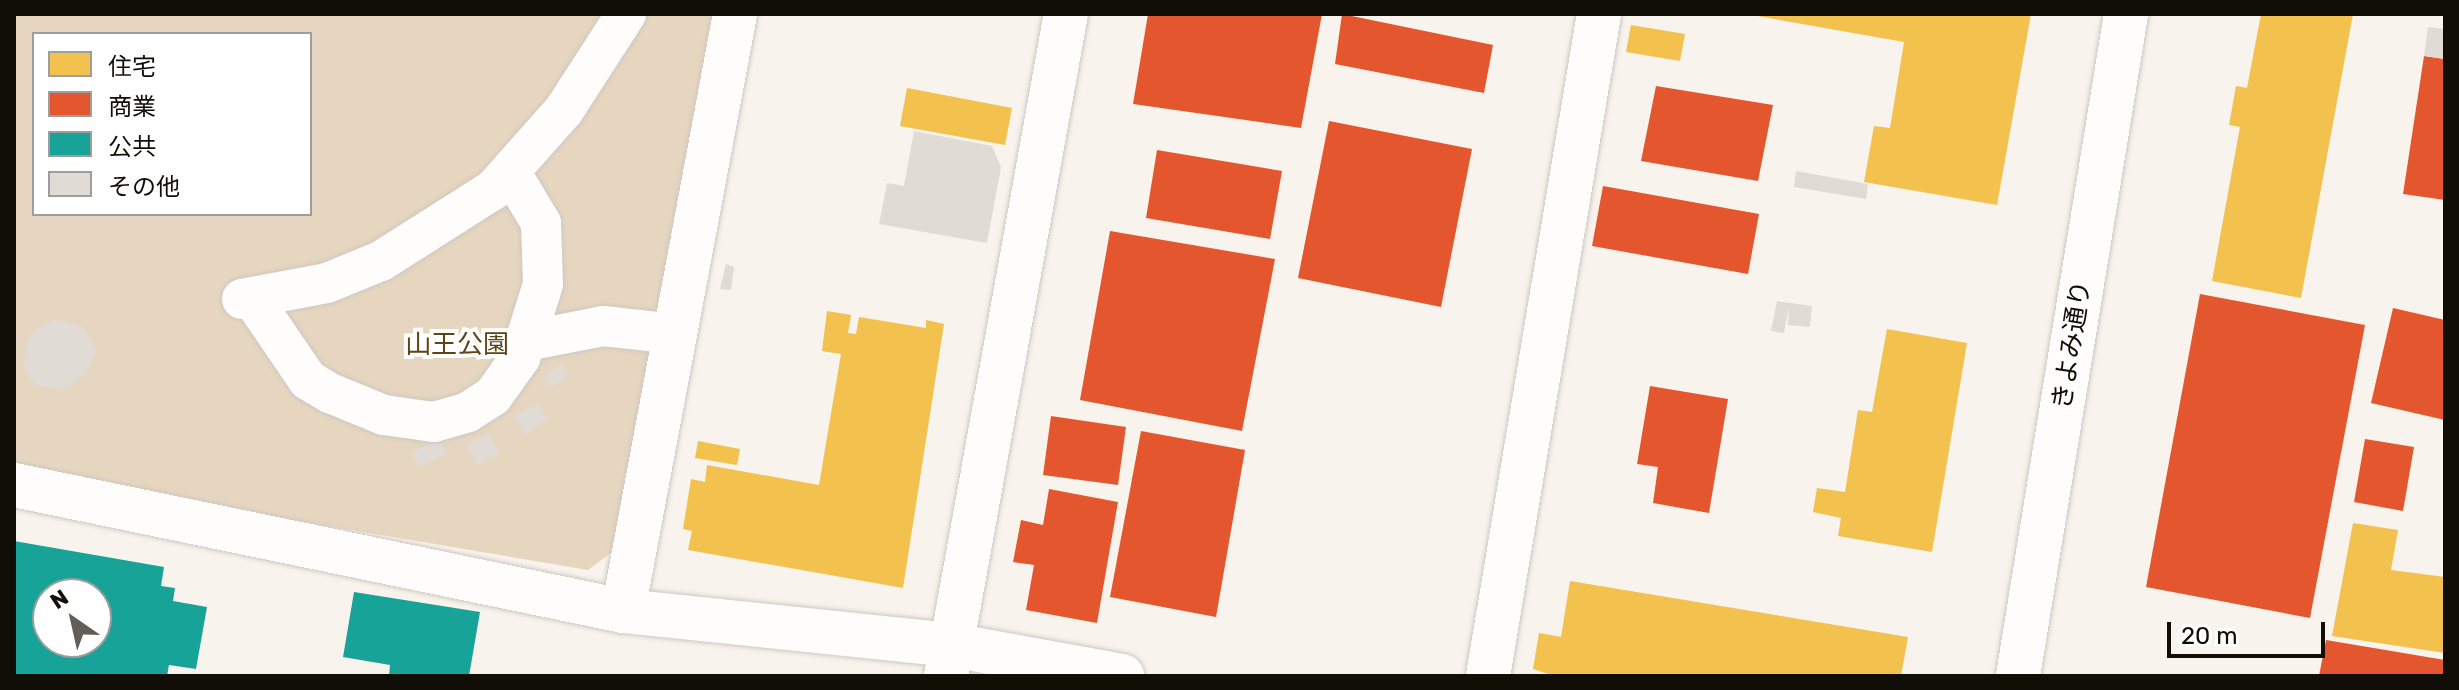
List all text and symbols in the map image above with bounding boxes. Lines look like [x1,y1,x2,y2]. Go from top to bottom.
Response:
legend [32,32,312,216]
text: 住宅 [108,53,156,81]
text: 商業 [108,93,156,121]
text: 公共 [108,133,156,161]
text: その他 [108,173,180,201]
street label: きよみ通り [2046,278,2098,412]
park label: 山王公園 [405,329,509,361]
north arrow [32,578,112,658]
text: N [45,584,74,615]
scale bar [2171,606,2329,656]
text: 20 m [2181,622,2238,650]

